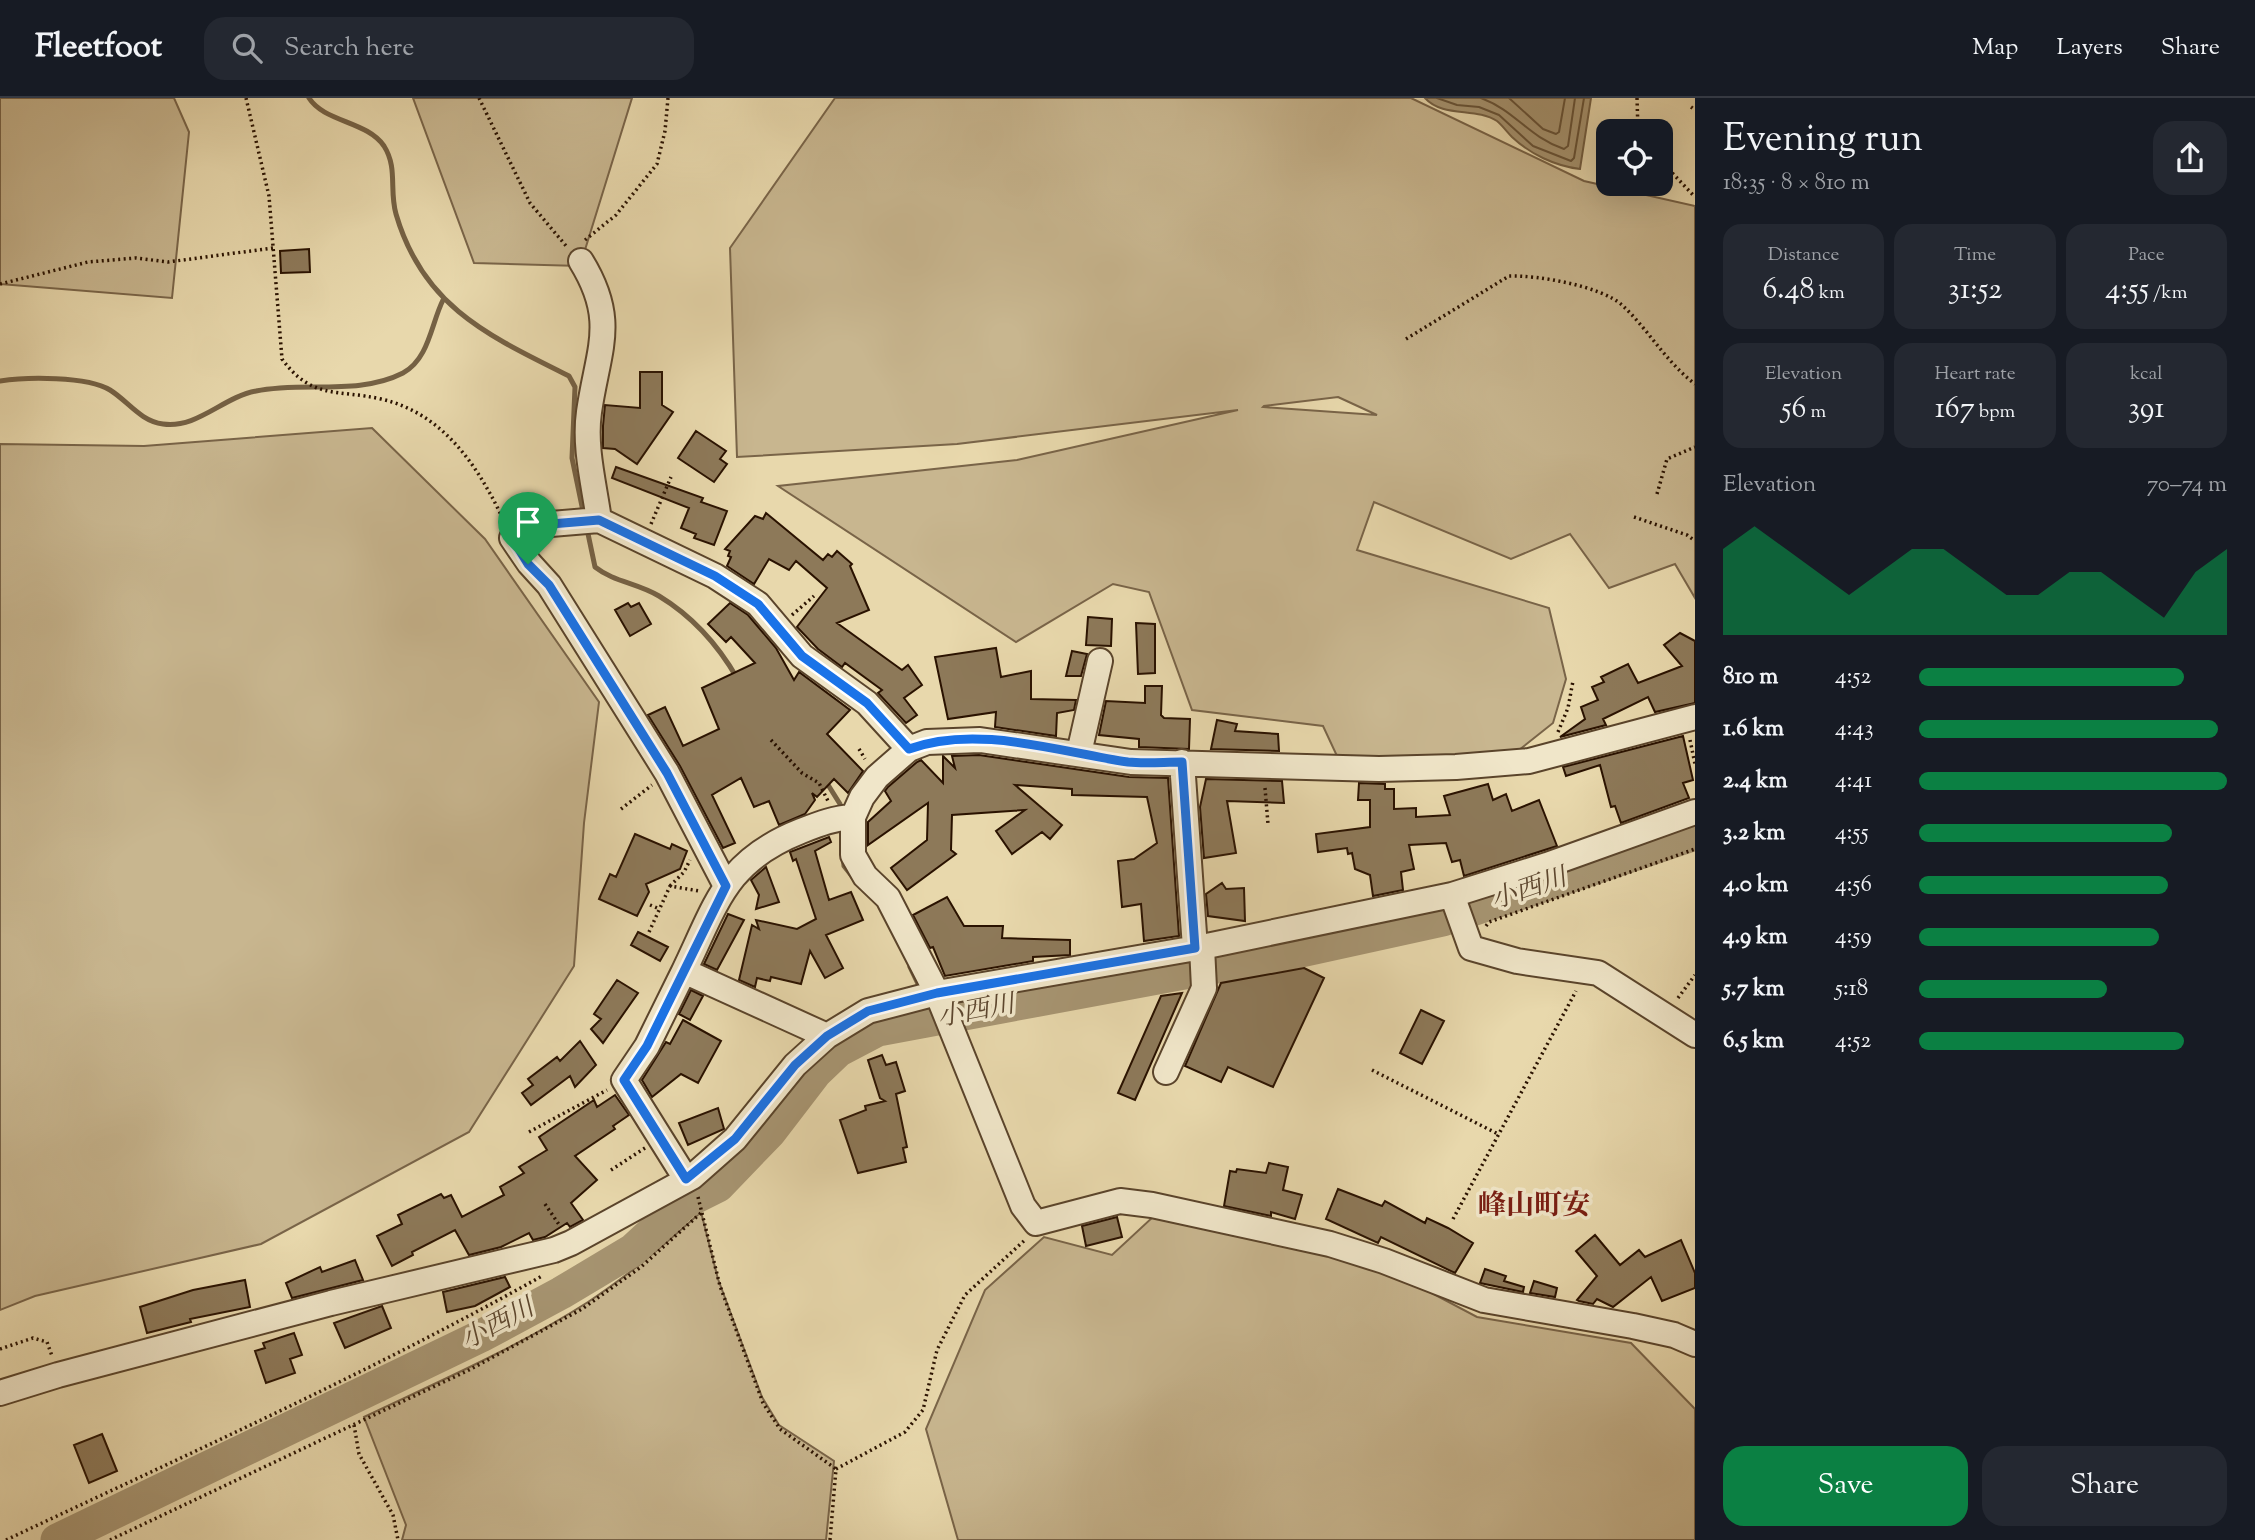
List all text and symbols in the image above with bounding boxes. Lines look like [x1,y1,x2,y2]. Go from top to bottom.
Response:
search box [204,17,694,80]
text: Fleetfoot [35,24,162,72]
icon: search [228,29,266,67]
text: Search here [284,30,414,67]
text: Map [1972,31,2018,65]
text: Layers [2056,31,2123,65]
text: Share [2161,31,2220,65]
text: Evening run [1723,114,1923,168]
map controls [1596,119,1673,196]
button: locate [1596,119,1673,196]
button: share [2153,121,2227,195]
text: 18:35 · 8 × 810 m [1723,167,1870,200]
text: Distance [1768,242,1839,269]
text: Time [1954,242,1996,269]
text: Pace [2128,242,2165,269]
text: 6.48 [1763,269,1815,312]
text: 31:52 [1948,269,2002,312]
text: 4:55 [2105,269,2149,312]
text: km [1815,280,1845,307]
text: /km [2149,280,2187,307]
text: Elevation [1765,361,1842,388]
text: Heart rate [1934,361,2016,388]
text: kcal [2130,361,2163,388]
text: 56 [1781,388,1806,431]
text: 167 [1935,388,1975,431]
text: 391 [2128,388,2165,431]
text: m [1806,399,1826,426]
text: bpm [1975,399,2015,426]
text: Elevation [1723,469,1816,502]
text: 70–74 m [2147,469,2227,502]
pin [498,492,558,564]
icon: arrive [509,503,547,541]
text: 810 m [1723,661,1778,694]
text: 4:52 [1835,661,1871,694]
text: 1.6 km [1723,713,1784,746]
text: 4:43 [1835,713,1873,746]
text: 2.4 km [1723,765,1788,798]
text: 4:41 [1835,765,1872,798]
text: 3.2 km [1723,817,1785,850]
text: 4:55 [1835,817,1869,850]
water label: 小西川 [1486,859,1575,920]
text: 4.0 km [1723,869,1788,902]
text: 4:56 [1835,869,1872,902]
text: 4.9 km [1723,921,1788,954]
text: 4:59 [1835,921,1872,954]
text: 5.7 km [1723,973,1785,1006]
text: 5:18 [1835,973,1868,1006]
water label: 小西川 [934,986,1021,1038]
text: 6.5 km [1723,1025,1784,1058]
text: 4:52 [1835,1025,1871,1058]
district label: 峰山町安 [1478,1187,1590,1227]
water label: 小西川 [455,1289,544,1360]
button: Save [1723,1446,1968,1526]
button: Share [1982,1446,2227,1526]

